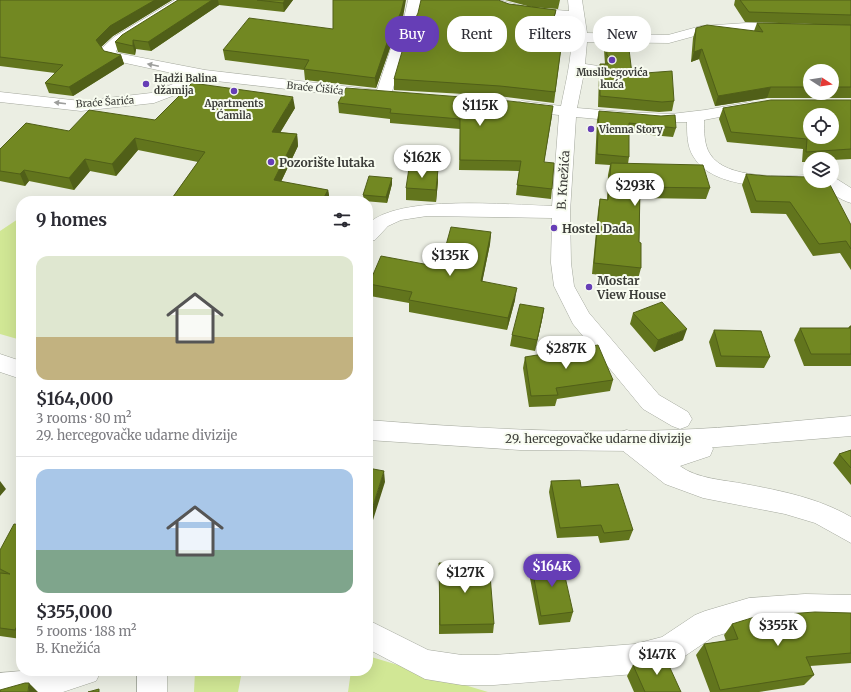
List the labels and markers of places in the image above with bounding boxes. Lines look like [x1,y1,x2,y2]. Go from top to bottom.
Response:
marker: Muslibegovića kuća [607,55,617,65]
place label: Muslibegovića kuća [576,66,648,91]
place label: Hadži Balina džamija [154,72,217,97]
marker: Hadži Balina džamija [141,79,151,89]
marker: Apartments Ćamila [229,86,239,96]
pin: $115K [452,93,508,127]
place label: Apartments Ćamila [204,97,263,122]
place label: Vienna Story [598,123,663,136]
marker: Vienna Story [586,124,596,134]
pin: $162K [394,145,450,179]
place label: Pozorište lutaka [279,155,375,170]
marker: Pozorište lutaka [266,157,276,167]
pin: $293K [607,173,663,207]
place label: Hostel Dada [562,221,633,236]
marker: Hostel Dada [549,223,559,233]
pin: $135K [422,243,478,277]
place label: Mostar View House [596,273,667,302]
marker: Mostar View House [584,282,594,292]
pin: $287K [538,336,594,370]
pin: $164K [524,554,580,588]
pin: $127K [437,560,493,594]
pin: $355K [750,613,806,647]
pin: $147K [629,642,685,676]

